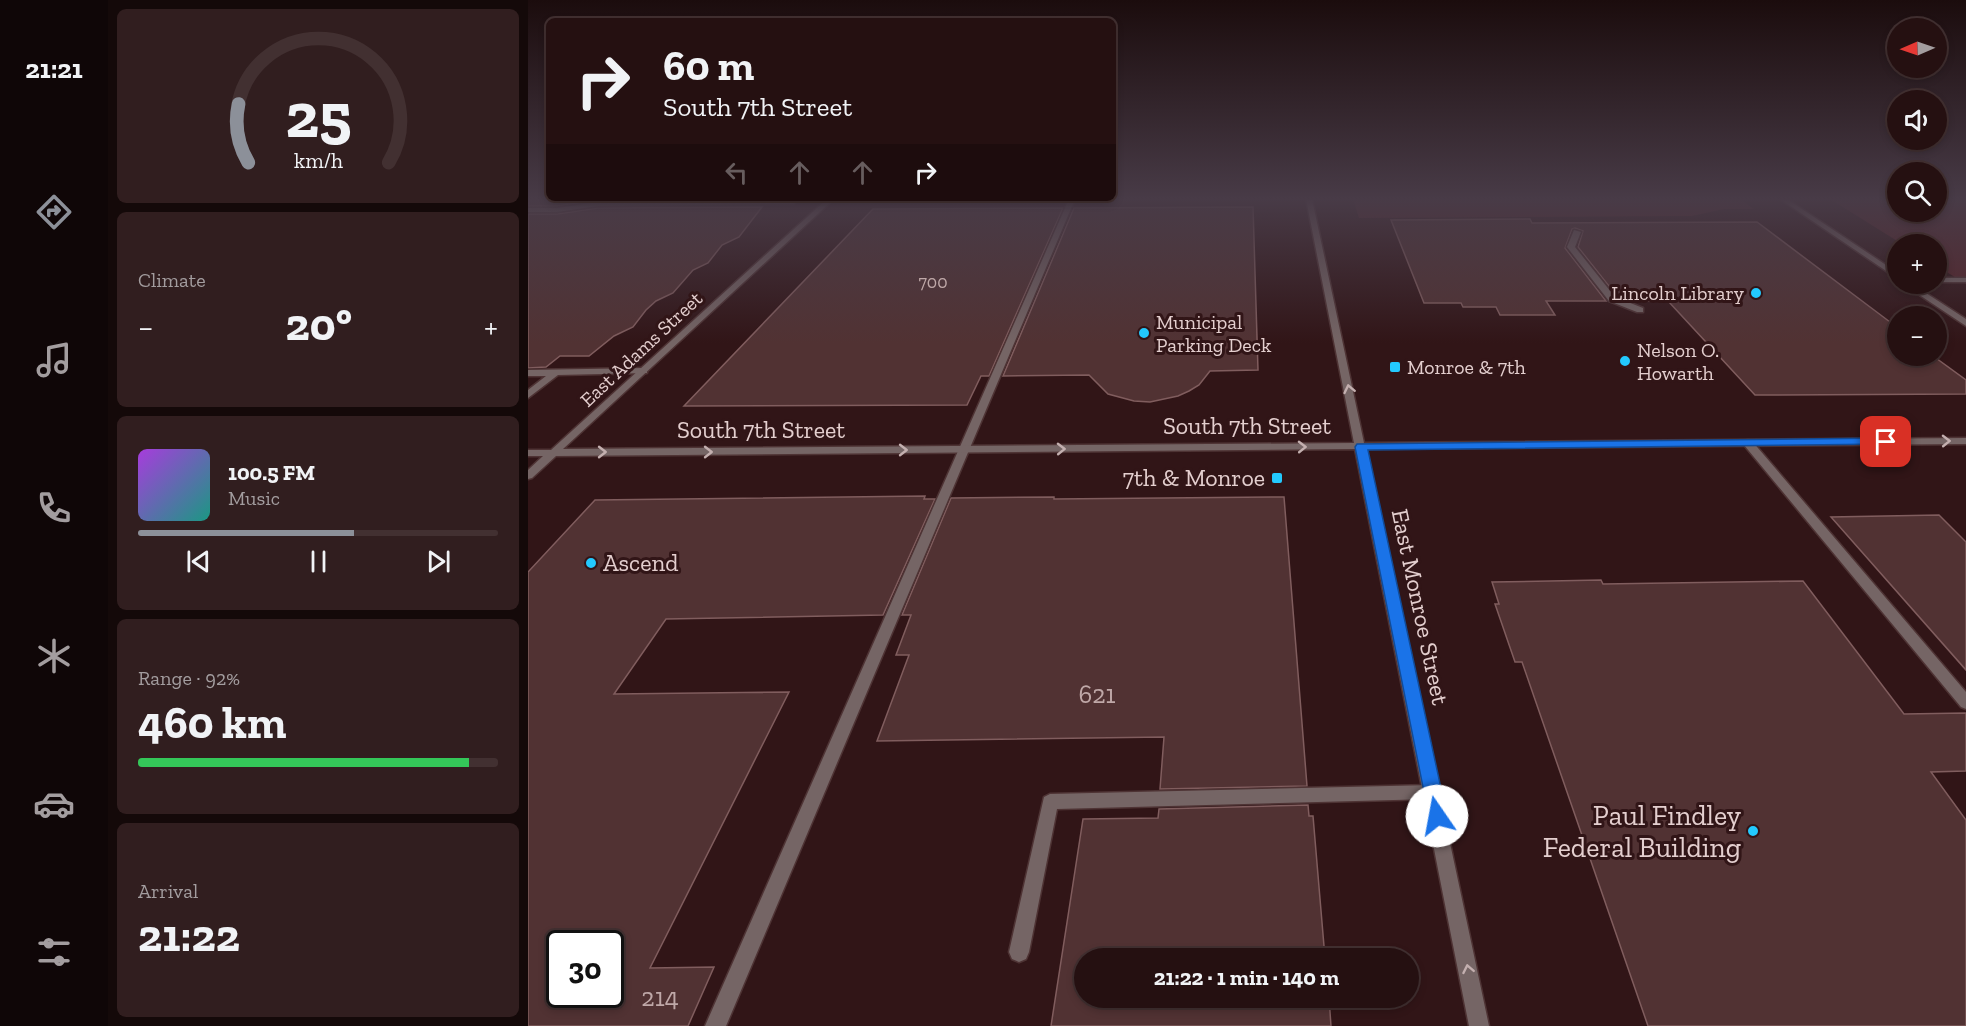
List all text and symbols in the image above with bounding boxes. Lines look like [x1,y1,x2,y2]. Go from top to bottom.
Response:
north arrow [1887,18,1947,78]
map controls [1887,18,1947,366]
text: 60 m [663,40,754,91]
icon: right [564,42,642,120]
text: 21:21 [25,53,83,85]
text: 25 [285,78,351,153]
button: sound [1887,90,1947,150]
text: South 7th Street [663,91,852,123]
text: km/h [294,149,342,174]
icon: left [720,156,753,189]
icon: ahead [783,156,816,189]
icon: ahead [846,156,879,189]
icon: right [909,156,942,189]
button: search [1887,162,1947,222]
icon: directions [33,191,75,233]
button: + [1887,234,1947,294]
text: Climate [138,268,206,292]
house number: 700 [918,271,948,293]
place label: Lincoln Library [1611,281,1745,305]
street label: East Adams Street [575,286,707,412]
marker: Lincoln Library [1749,286,1763,300]
text: 20° [286,298,352,352]
button: − [1887,306,1947,366]
text: − [138,307,153,346]
text: + [484,307,498,346]
place label: Municipal Parking Deck [1156,310,1272,357]
marker: Municipal Parking Deck [1137,326,1151,340]
place label: Nelson O. Howarth [1637,338,1719,385]
icon: music [33,339,75,381]
marker: Nelson O. Howarth [1618,354,1632,368]
place label: Monroe & 7th [1407,355,1526,379]
marker: Monroe & 7th [1388,360,1402,374]
one-way arrow [1343,385,1356,395]
street label: South 7th Street [1163,411,1331,440]
street label: South 7th Street [677,415,845,444]
pin [1860,416,1911,467]
icon: arrive [1869,425,1902,458]
one-way arrow [1941,435,1950,447]
one-way arrow [1298,441,1307,453]
one-way arrow [1057,443,1066,455]
one-way arrow [899,444,908,456]
one-way arrow [597,446,606,459]
one-way arrow [704,446,713,458]
text: 100.5 FM [228,459,315,486]
place label: 7th & Monroe [1123,463,1265,492]
marker: 7th & Monroe [1270,471,1284,485]
text: Music [228,486,280,510]
icon: phone [33,487,75,529]
street label: East Monroe Street [1386,506,1455,708]
icon: previous [182,545,215,578]
icon: pause [302,545,335,578]
icon: next [422,545,455,578]
place label: Ascend [603,548,678,577]
marker: Ascend [584,556,598,570]
icon: climate [33,635,75,677]
text: Range · 92% [138,666,240,690]
house number: 621 [1078,678,1116,710]
text: 460 km [138,696,286,750]
icon: car [33,783,75,825]
position arrow [1405,784,1469,848]
place label: Paul Findley Federal Building [1543,799,1742,864]
marker: Paul Findley Federal Building [1746,824,1760,838]
text: Arrival [138,879,198,903]
text: 21:22 [138,909,240,963]
speed limit sign: 30 [546,930,624,1008]
icon: filters [33,931,75,973]
text: 21:22 · 1 min · 140 m [1154,964,1339,991]
one-way arrow [1462,964,1475,974]
house number: 214 [641,981,679,1013]

